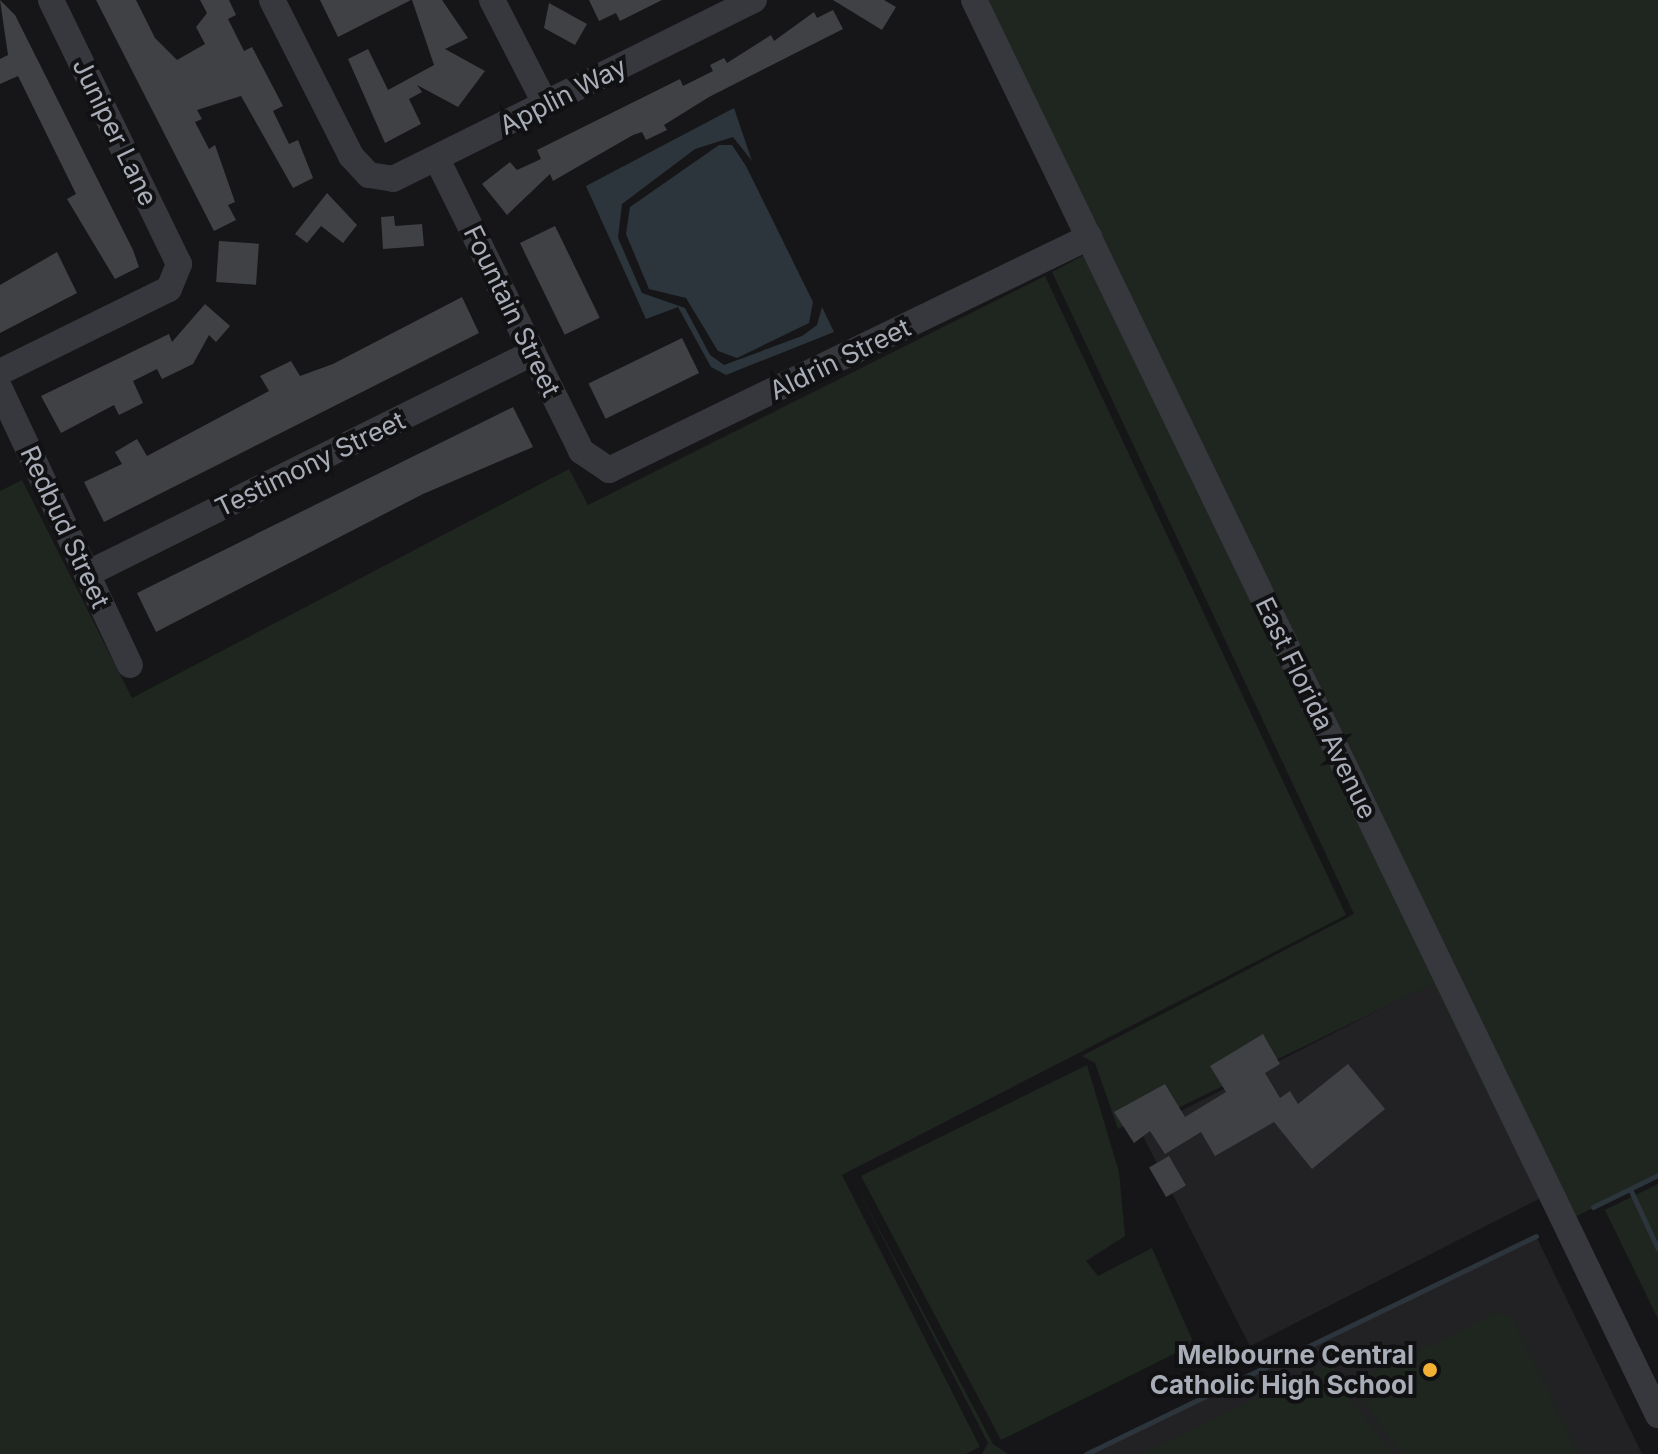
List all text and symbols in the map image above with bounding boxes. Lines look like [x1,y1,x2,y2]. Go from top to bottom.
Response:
street label: Applin Way [494,51,632,141]
street label: Juniper Lane [66,53,164,211]
street label: Fountain Street [457,220,567,402]
street label: Aldrin Street [765,312,915,406]
street label: Testimony Street [210,405,410,523]
street label: Redbud Street [14,441,116,613]
street label: East Florida Avenue [1249,592,1383,824]
place label: Melbourne Central Catholic High School [1150,1339,1414,1400]
marker: Melbourne Central Catholic High School [1421,1361,1439,1379]

